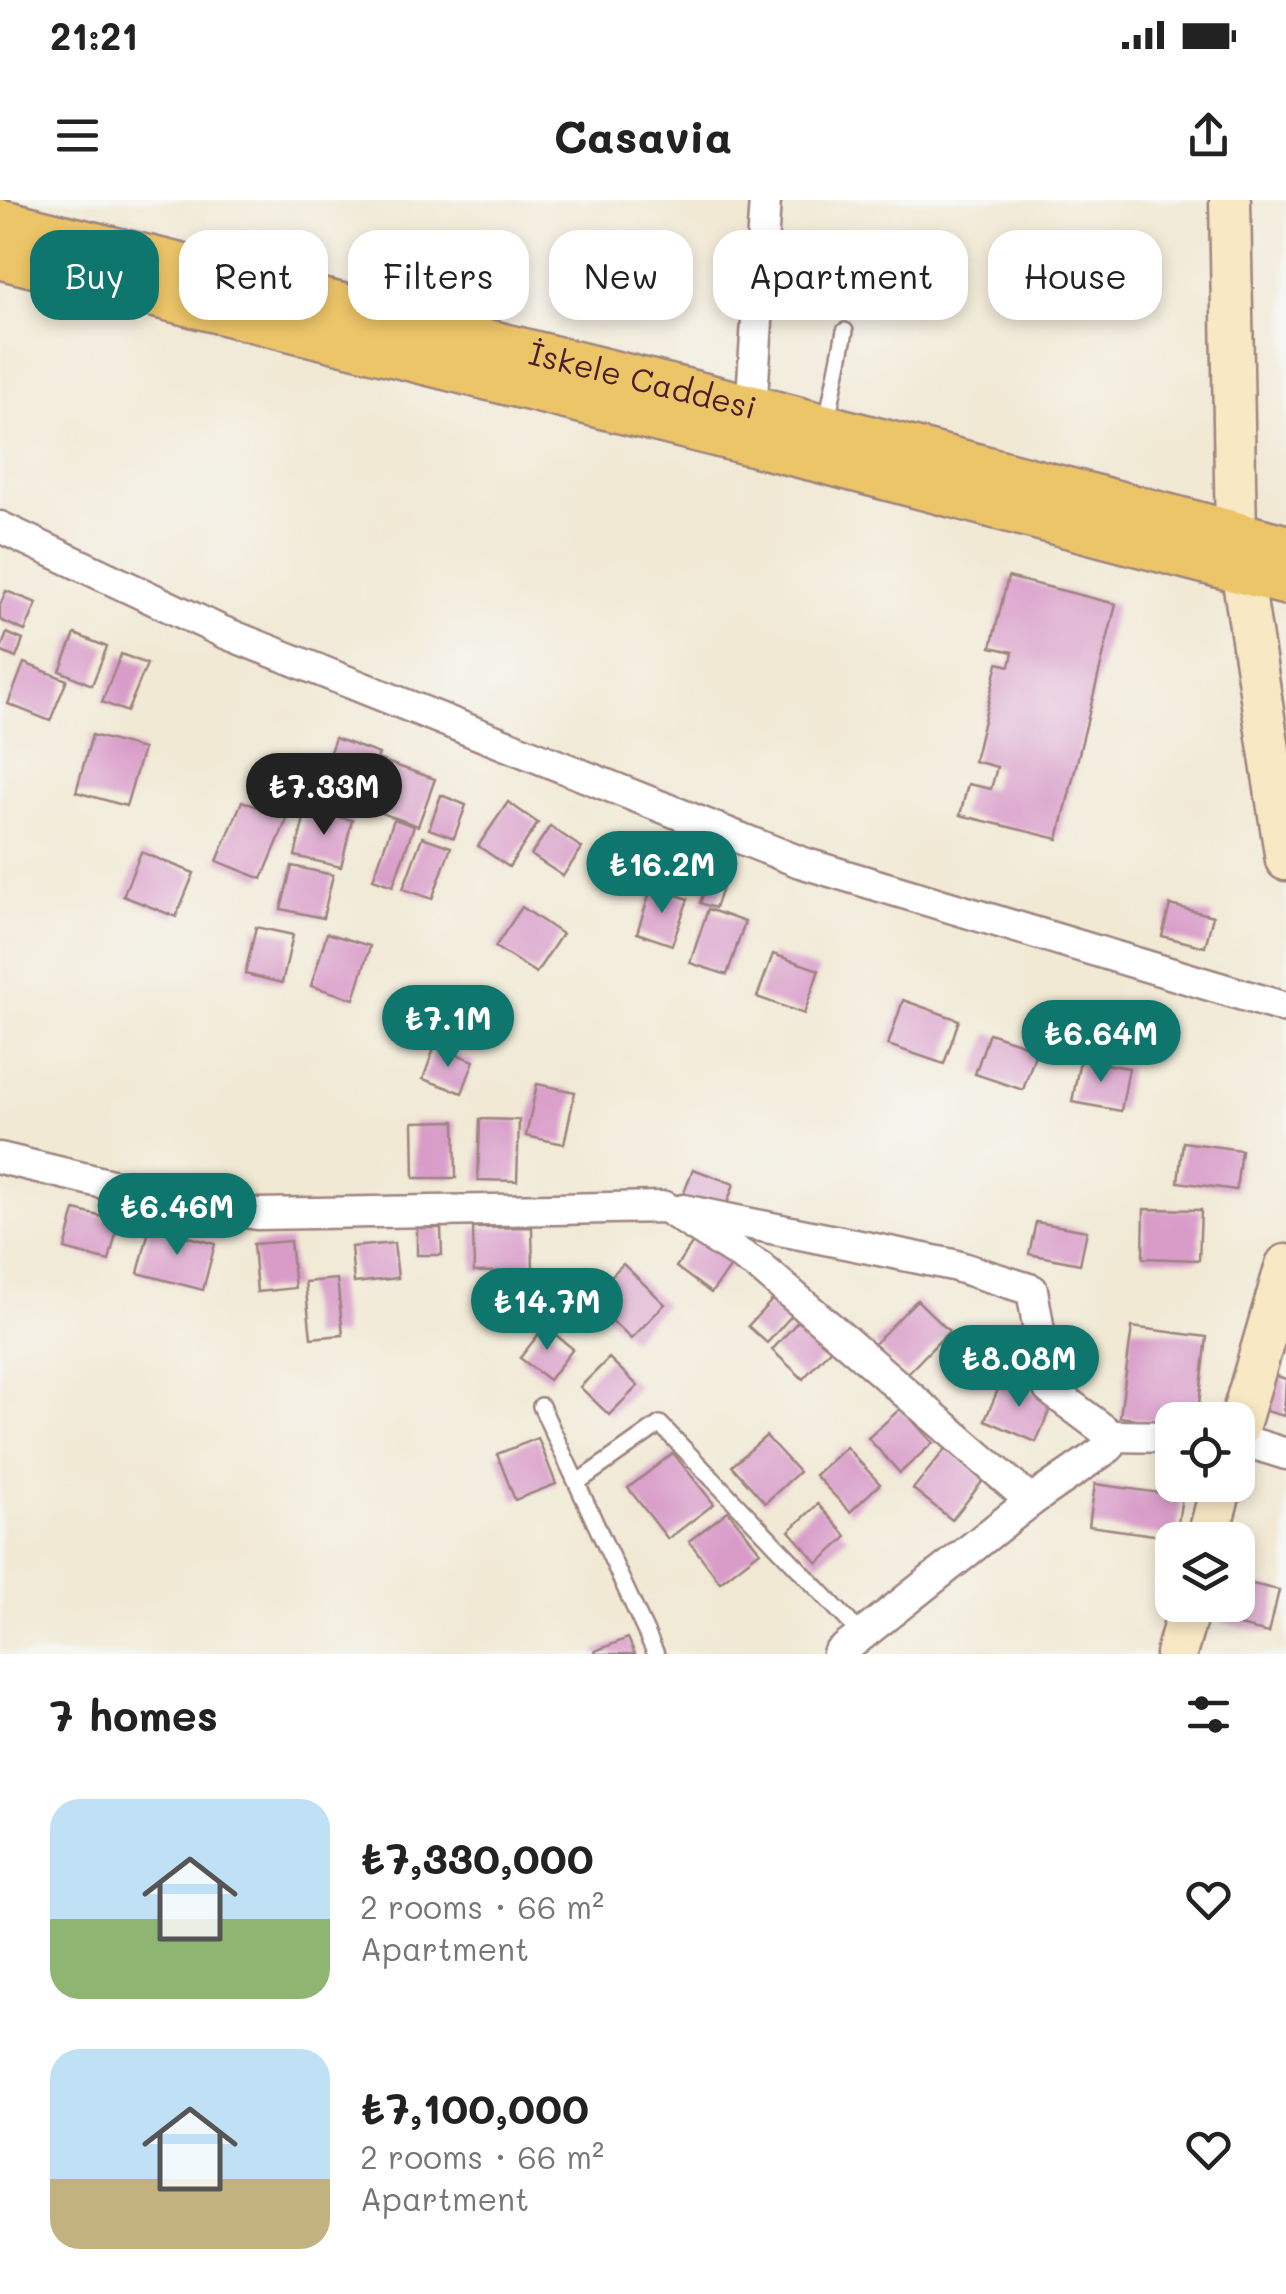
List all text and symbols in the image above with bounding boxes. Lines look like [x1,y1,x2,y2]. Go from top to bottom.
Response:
text: 21:21 [50,10,138,60]
text: Casavia [554,106,732,164]
icon: menu [50,108,105,163]
icon: share [1181,108,1236,163]
chip: Buy [30,230,159,320]
chip: Rent [179,230,328,320]
chip: Filters [348,230,529,320]
chip: New [549,230,693,320]
chip: Apartment [713,230,968,320]
chip: House [988,230,1162,320]
street label: İskele Caddesi [525,331,761,427]
pin: ₺7.33M [243,753,405,838]
text: ₺7.33M [268,764,380,806]
pin: ₺16.2M [581,831,743,916]
text: ₺16.2M [608,842,716,884]
pin: ₺7.1M [378,985,518,1070]
text: ₺7.1M [404,996,492,1038]
pin: ₺6.64M [1020,1000,1182,1085]
text: ₺6.64M [1044,1011,1158,1053]
pin: ₺6.46M [96,1173,258,1258]
text: ₺6.46M [120,1184,234,1226]
pin: ₺14.7M [466,1268,628,1353]
text: ₺14.7M [493,1279,601,1321]
pin: ₺8.08M [938,1325,1100,1410]
text: ₺8.08M [961,1336,1077,1378]
map controls [1155,1402,1255,1622]
button: locate [1155,1402,1255,1502]
button: layers [1155,1522,1255,1622]
text: 7 homes [50,1687,218,1742]
icon: filters [1181,1687,1236,1742]
text: ₺7,330,000 [360,1830,594,1885]
icon: home [130,1839,250,1959]
icon: heart [1181,1872,1236,1927]
text: 2 rooms · 66 m² [360,1885,604,1927]
text: Apartment [360,1927,529,1969]
text: ₺7,100,000 [360,2080,589,2135]
icon: home [130,2089,250,2209]
icon: heart [1181,2122,1236,2177]
text: 2 rooms · 66 m² [360,2135,604,2177]
text: Apartment [360,2177,529,2219]

